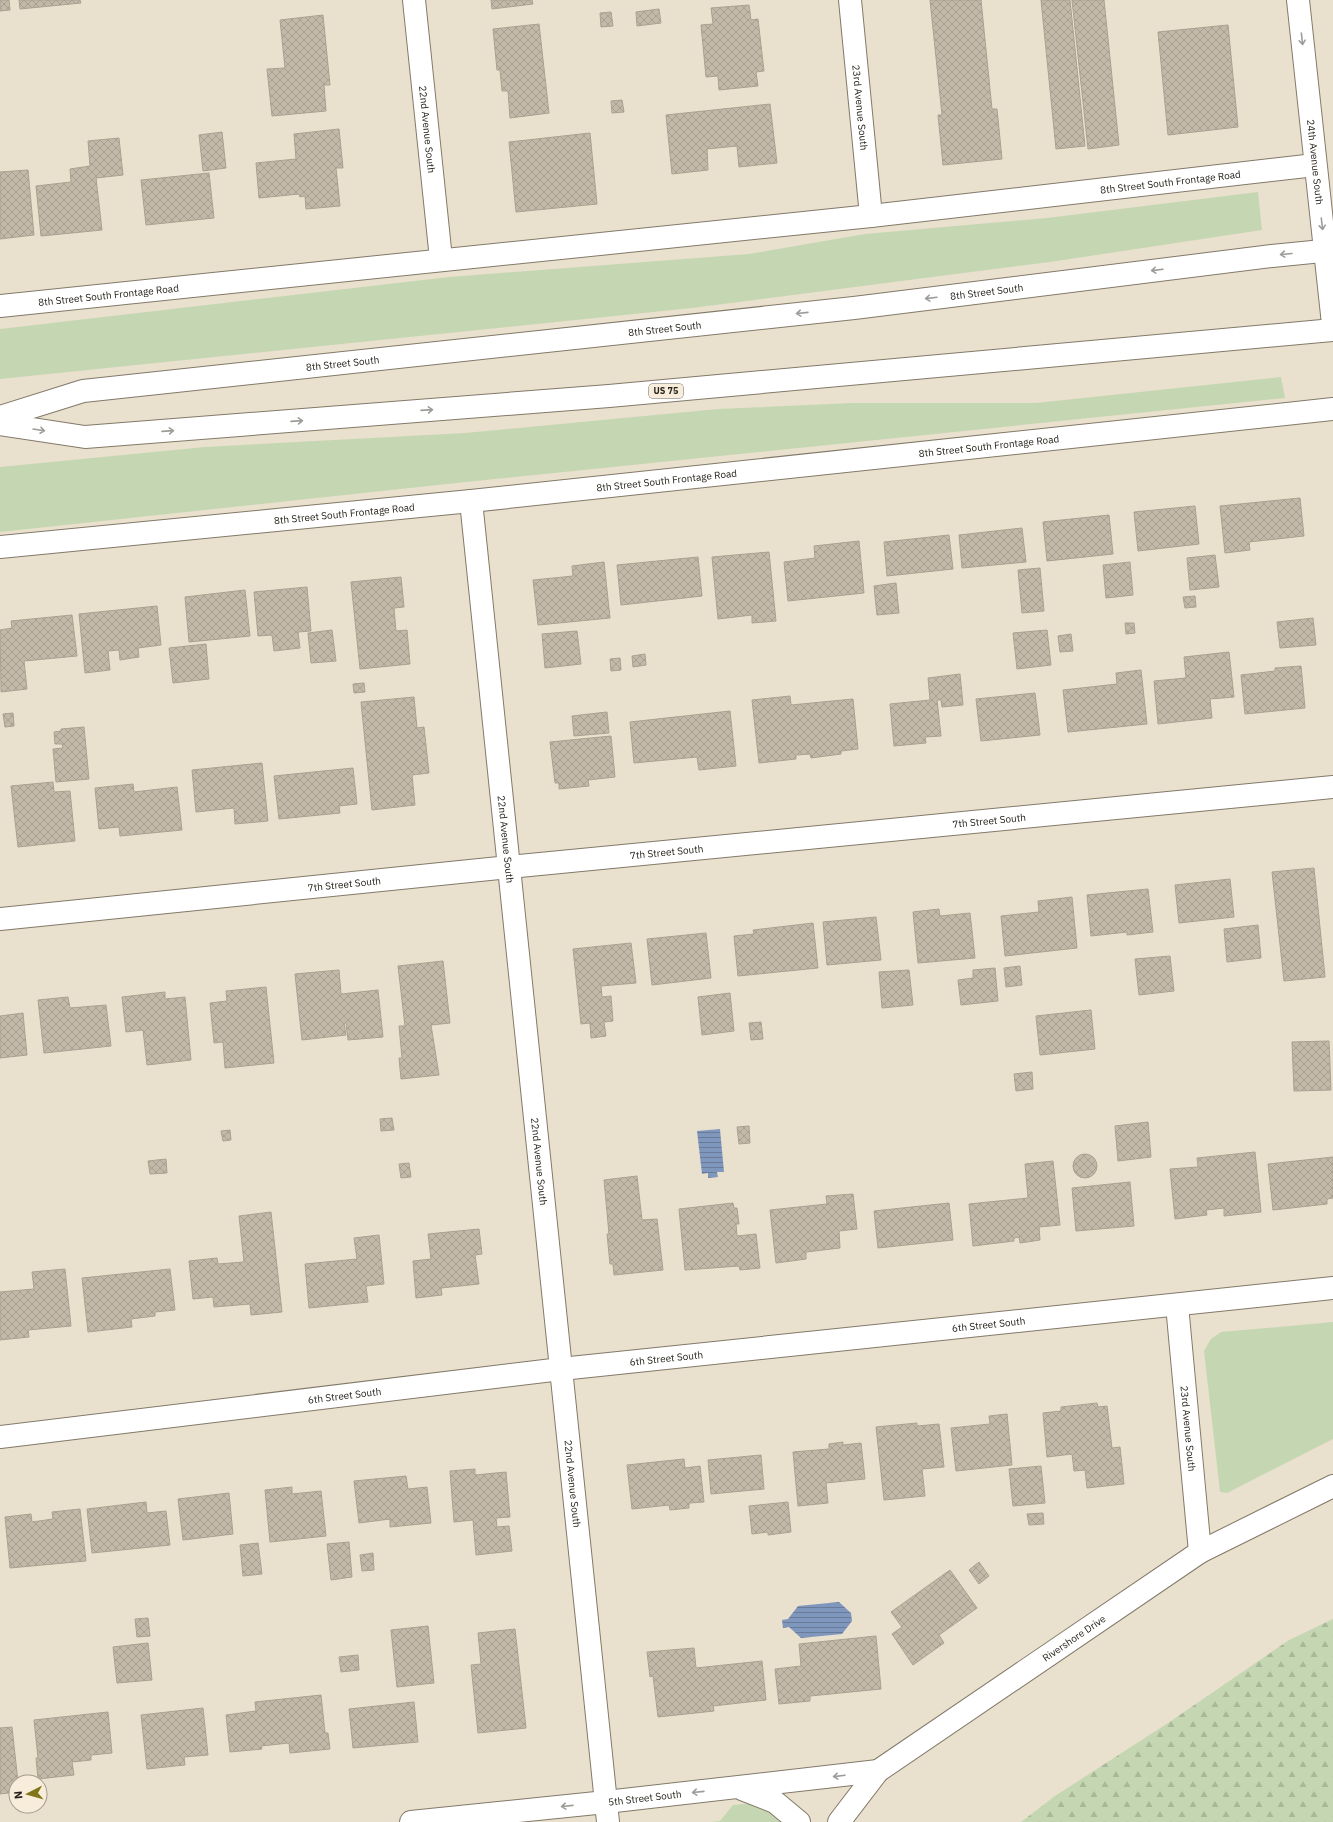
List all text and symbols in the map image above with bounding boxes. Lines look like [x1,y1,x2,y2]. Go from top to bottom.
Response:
one-way arrow [1298,32,1305,45]
street label: 23rd Avenue South [849,64,871,151]
street label: 22nd Avenue South [416,85,438,174]
street label: 24th Avenue South [1304,119,1326,205]
street label: 8th Street South Frontage Road [1099,168,1241,197]
one-way arrow [1318,217,1326,230]
one-way arrow [1280,251,1293,258]
one-way arrow [1151,266,1164,274]
street label: 8th Street South [949,281,1024,303]
street label: 8th Street South Frontage Road [37,282,179,309]
one-way arrow [925,294,938,302]
one-way arrow [796,310,809,317]
street label: 8th Street South [627,318,702,339]
street label: 8th Street South [305,353,380,374]
road number: US 75 [649,384,683,398]
one-way arrow [420,407,433,414]
one-way arrow [290,417,303,424]
one-way arrow [32,426,45,434]
one-way arrow [161,427,174,434]
street label: 8th Street South Frontage Road [918,432,1060,460]
street label: 8th Street South Frontage Road [596,467,738,495]
street label: 8th Street South Frontage Road [273,501,415,527]
street label: 22nd Avenue South [495,795,517,884]
street label: 7th Street South [952,811,1026,831]
street label: 7th Street South [629,842,704,862]
street label: 7th Street South [307,874,382,895]
street label: 22nd Avenue South [528,1117,550,1206]
street label: 6th Street South [951,1314,1026,1335]
street label: 6th Street South [629,1348,704,1369]
street label: 6th Street South [307,1385,382,1407]
street label: 23rd Avenue South [1178,1385,1198,1472]
street label: 22nd Avenue South [561,1439,583,1528]
street label: Rivershore Drive [1040,1612,1109,1664]
one-way arrow [833,1772,846,1780]
north arrow [8,1774,48,1814]
street label: 5th Street South [607,1787,682,1809]
one-way arrow [692,1788,705,1796]
text: N [11,1790,25,1800]
one-way arrow [561,1803,574,1810]

